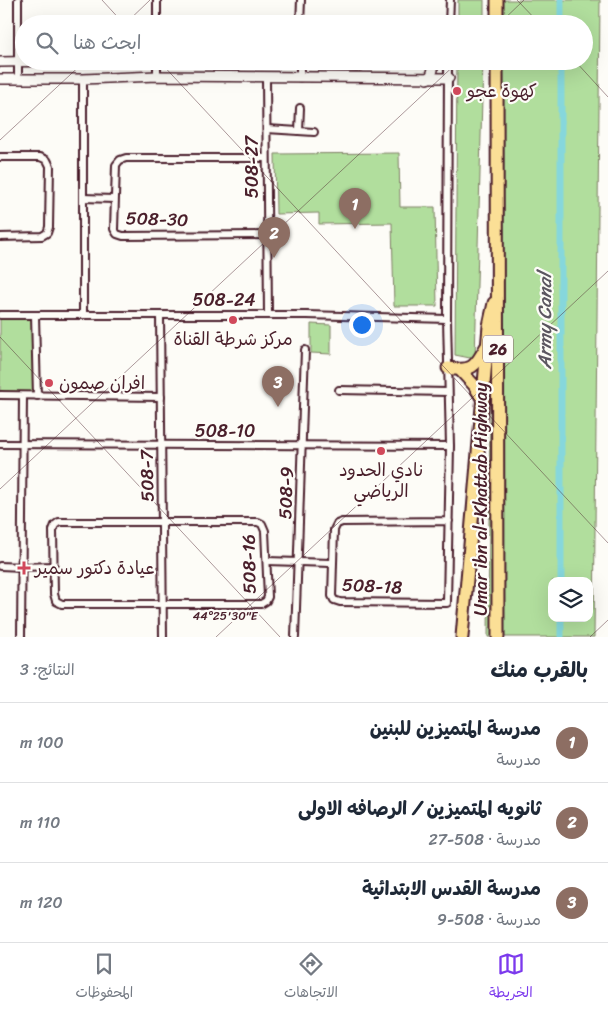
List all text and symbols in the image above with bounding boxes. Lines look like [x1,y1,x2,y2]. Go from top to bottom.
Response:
search box [15,15,593,70]
text: ابحث هنا [73,26,141,59]
icon: search [33,29,61,57]
place label: كهوة عجو [465,75,537,107]
marker: كهوة عجو [451,85,463,97]
street label: 508-27 [236,134,268,198]
pin: 1 [339,188,371,229]
street label: 508-30 [125,202,189,236]
pin: 2 [258,217,290,258]
water label: Army Canal [528,268,561,370]
street label: 508-24 [192,284,256,316]
your location [349,312,375,338]
marker: مركز شرطة القناة [227,314,239,326]
place label: مركز شرطة القناة [173,323,293,355]
road number: 26 [483,336,513,362]
pin: 3 [262,366,294,407]
place label: افران صمون [59,367,145,399]
marker: افران صمون [43,377,55,389]
street label: Umar ibn al-Khattab Highway [465,382,497,616]
street label: 508-10 [195,415,255,447]
marker: نادي الحدود الرياضي [375,445,387,457]
street label: 508-7 [131,448,163,502]
place label: نادي الحدود الرياضي [339,454,423,507]
street label: 508-9 [269,466,303,520]
street label: 508-16 [232,534,266,594]
place label: عيادة دكتور سمير [33,552,155,584]
marker: عيادة دكتور سمير [17,561,31,575]
street label: 508-18 [341,568,403,604]
map controls [548,577,593,622]
button: layers [548,577,593,622]
text: 44°25'30"E [193,605,259,627]
text: بالقرب منك [490,651,588,689]
text: النتائج: 3 [20,655,75,684]
text: مدرسة المتميزين للبنين [370,712,541,745]
text: 100 m [20,728,64,757]
text: 1 [569,728,575,757]
text: مدرسة [496,745,541,774]
text: ثانويه المتميزين / الرصافه الاولى [298,792,541,825]
text: 110 m [20,808,60,837]
text: 2 [567,808,577,837]
text: مدرسة · 508-27 [428,825,541,854]
text: مدرسة القدس الابتدائية [362,872,541,905]
text: 120 m [20,888,63,917]
text: 3 [568,888,576,917]
text: مدرسة · 508-9 [437,905,541,934]
tab: المحفوظات [75,950,133,1005]
tab: الاتجاهات [284,950,338,1005]
tab: الخريطة [489,950,533,1005]

